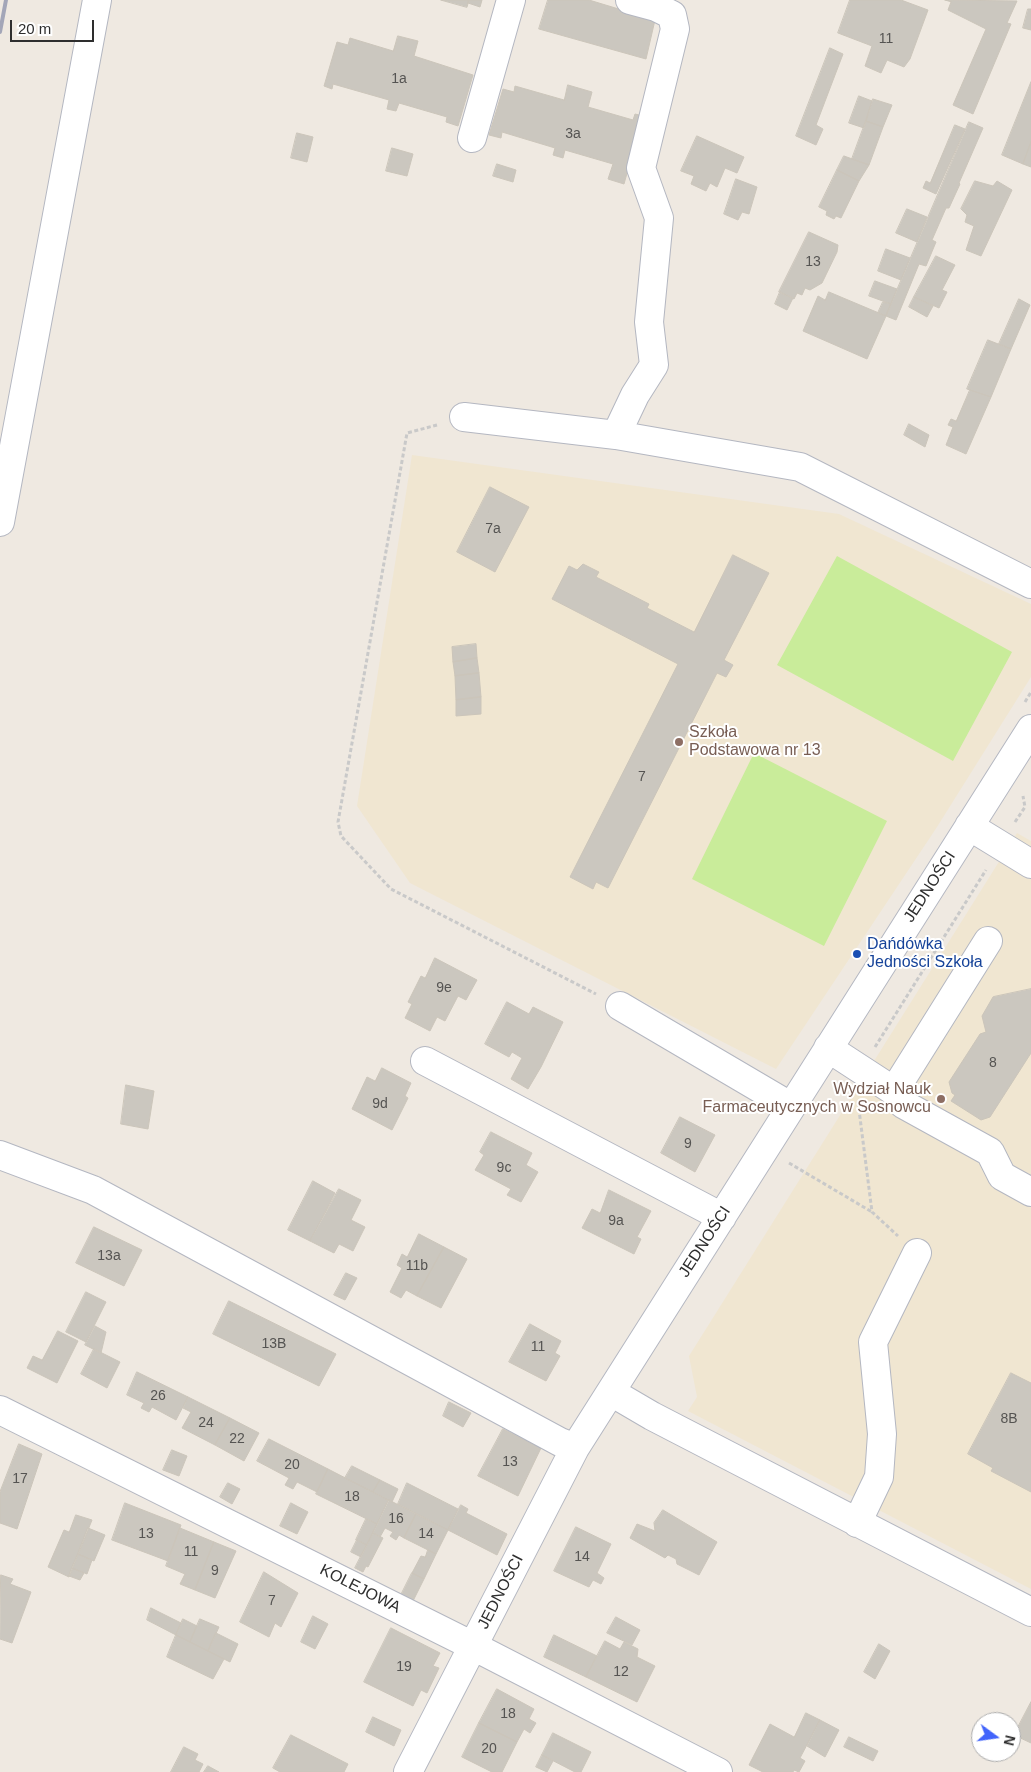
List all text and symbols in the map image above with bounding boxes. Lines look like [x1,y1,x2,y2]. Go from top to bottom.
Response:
scale bar [12,10,96,42]
text: 20 m [18,20,51,37]
house number: 11 [879,31,893,47]
house number: 1a [391,71,407,87]
house number: 3a [565,126,581,142]
house number: 13 [805,254,821,270]
house number: 7a [485,521,501,537]
place label: Szkoła Podstawowa nr 13 [689,723,821,761]
marker: Szkoła Podstawowa nr 13 [673,736,685,748]
house number: 7 [638,769,646,785]
street label: JEDNOŚCI [900,848,960,926]
place label: Dańdówka Jedności Szkoła [867,935,983,973]
marker: Dańdówka Jedności Szkoła [851,948,863,960]
house number: 9e [436,980,452,996]
house number: 8 [989,1055,997,1071]
place label: Wydział Nauk Farmaceutycznych w Sosnowcu [702,1080,931,1118]
marker: Wydział Nauk Farmaceutycznych w Sosnowcu [935,1093,947,1105]
house number: 9d [372,1096,388,1112]
house number: 9 [684,1136,692,1152]
house number: 9c [497,1160,511,1176]
street label: JEDNOŚCI [675,1203,735,1281]
house number: 9a [608,1213,624,1229]
house number: 13a [97,1248,121,1264]
house number: 11b [406,1258,428,1274]
house number: 13B [262,1336,286,1352]
house number: 11 [531,1339,545,1355]
house number: 26 [150,1388,166,1404]
house number: 8B [1000,1411,1018,1427]
house number: 24 [198,1415,214,1431]
house number: 22 [229,1431,245,1447]
house number: 13 [502,1454,518,1470]
house number: 20 [284,1457,300,1473]
house number: 17 [12,1471,28,1487]
house number: 18 [344,1489,360,1505]
house number: 16 [388,1511,404,1527]
house number: 13 [138,1526,154,1542]
house number: 14 [418,1526,434,1542]
house number: 11 [184,1544,198,1560]
house number: 14 [574,1549,590,1565]
street label: JEDNOŚCI [474,1552,528,1632]
street label: KOLEJOWA [316,1560,404,1618]
house number: 9 [211,1563,219,1579]
house number: 7 [268,1593,276,1609]
house number: 19 [396,1659,412,1675]
house number: 12 [613,1664,629,1680]
house number: 18 [500,1706,516,1722]
north arrow [971,1712,1021,1762]
text: N [1001,1734,1019,1747]
house number: 20 [481,1741,497,1757]

